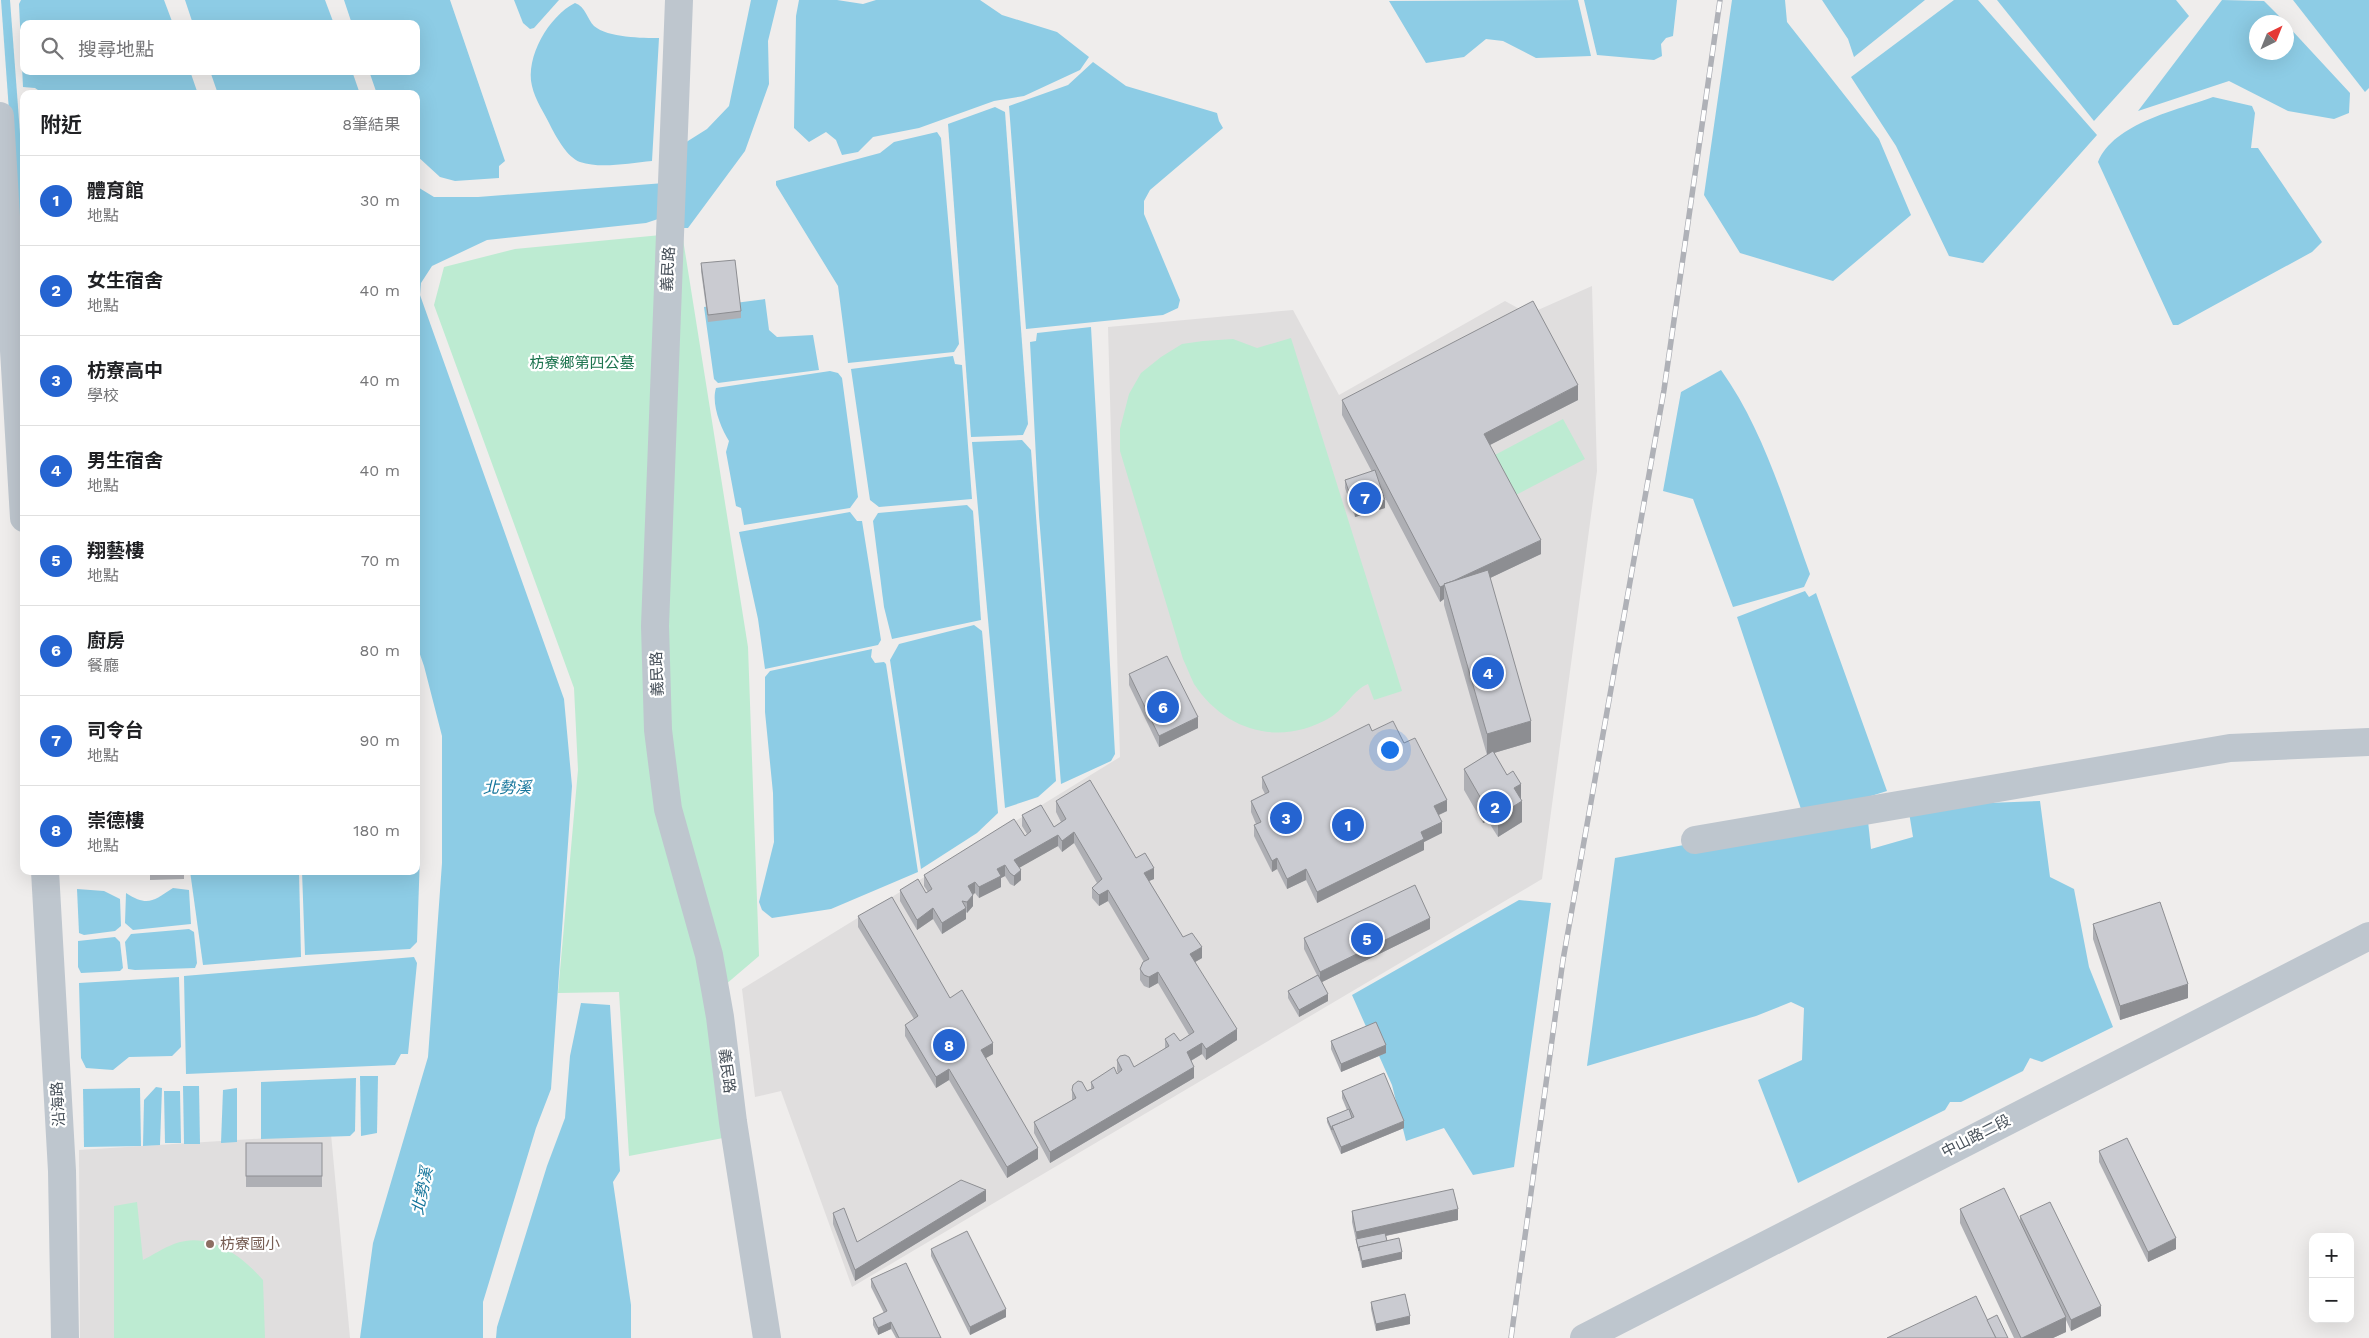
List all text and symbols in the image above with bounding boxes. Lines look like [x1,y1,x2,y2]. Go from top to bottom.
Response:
north arrow [2249,15,2294,60]
search box [20,20,420,75]
icon: search [38,34,66,62]
text: 搜尋地點 [78,38,154,61]
text: 附近 [40,112,82,137]
text: 8筆結果 [342,115,400,134]
text: 體育館 [87,179,144,202]
text: 1 [53,191,59,210]
text: 30 m [360,191,400,210]
text: 地點 [87,206,119,225]
street label: 義民路 [658,246,678,292]
text: 女生宿舍 [87,269,163,292]
text: 2 [51,281,61,300]
text: 40 m [360,281,400,300]
text: 地點 [87,296,119,315]
park label: 枋寮鄉第四公墓 [529,354,635,372]
text: 枋寮高中 [87,359,163,382]
text: 3 [51,371,61,390]
text: 40 m [360,371,400,390]
text: 學校 [87,386,119,405]
text: 男生宿舍 [87,449,163,472]
text: 4 [51,461,61,480]
text: 40 m [360,461,400,480]
text: 地點 [87,476,119,495]
pin: 7 [1349,479,1381,517]
text: 翔藝樓 [87,539,144,562]
text: 5 [51,551,61,570]
text: 70 m [361,551,400,570]
text: 地點 [87,566,119,585]
text: 廚房 [87,629,125,652]
text: 6 [51,641,61,660]
text: 80 m [359,641,400,660]
street label: 義民路 [647,651,667,697]
pin: 4 [1472,654,1504,692]
text: 餐廳 [87,656,119,675]
pin: 6 [1147,688,1179,726]
text: 司令台 [87,719,144,742]
text: 7 [51,731,61,750]
text: 90 m [359,731,400,750]
your location [1377,737,1403,763]
text: 地點 [87,746,119,765]
water label: 北勢溪 [483,778,533,797]
pin: 2 [1479,788,1511,826]
pin: 3 [1270,799,1302,837]
pin: 1 [1332,806,1364,844]
text: 崇德樓 [87,809,144,832]
text: 8 [51,821,61,840]
text: 180 m [353,821,400,840]
text: 地點 [87,836,119,855]
pin: 5 [1351,920,1383,958]
pin: 8 [933,1026,965,1064]
street label: 義民路 [715,1048,739,1094]
street label: 沿海路 [48,1081,68,1127]
street label: 中山路二段 [1938,1111,2014,1161]
water label: 北勢溪 [408,1164,437,1216]
map controls [2309,1233,2354,1323]
button: + [2309,1233,2354,1278]
place label: 枋寮國小 [220,1235,280,1253]
marker: 枋寮國小 [204,1238,216,1250]
button: − [2309,1278,2354,1323]

